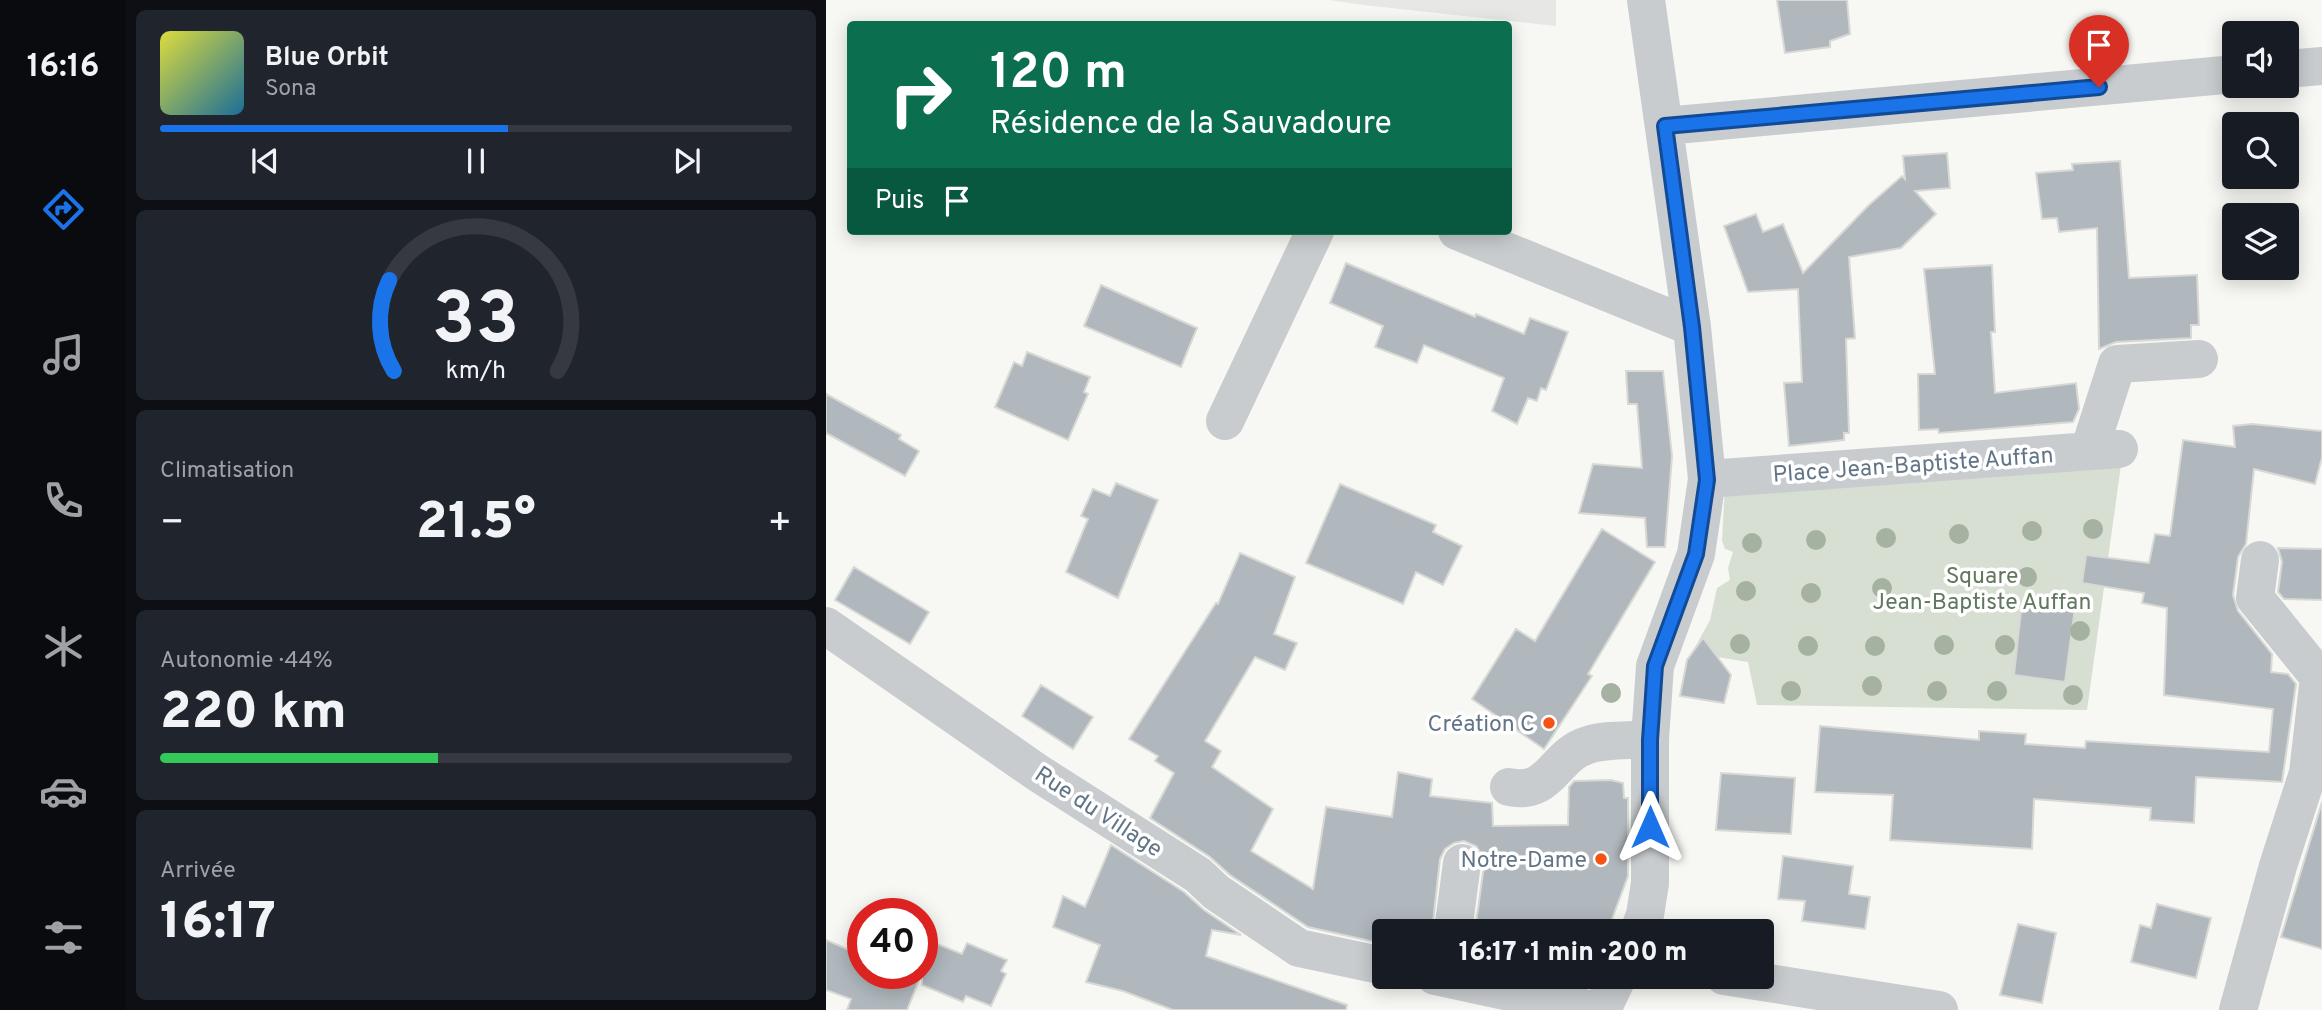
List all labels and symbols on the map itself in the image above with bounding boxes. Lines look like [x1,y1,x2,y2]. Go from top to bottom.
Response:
pin [2069,15,2129,87]
street label: Place Jean-Baptiste Auffan [1772,442,2054,491]
park label: Square Jean-Baptiste Auffan [1873,563,2091,618]
place label: Création C [1428,711,1535,740]
marker: Création C [1541,715,1557,731]
street label: Rue du Village [1028,761,1167,865]
position arrow [1613,790,1687,864]
place label: Notre-Dame [1461,847,1587,876]
marker: Notre-Dame [1593,851,1609,867]
speed limit sign: 40 [847,898,938,989]

